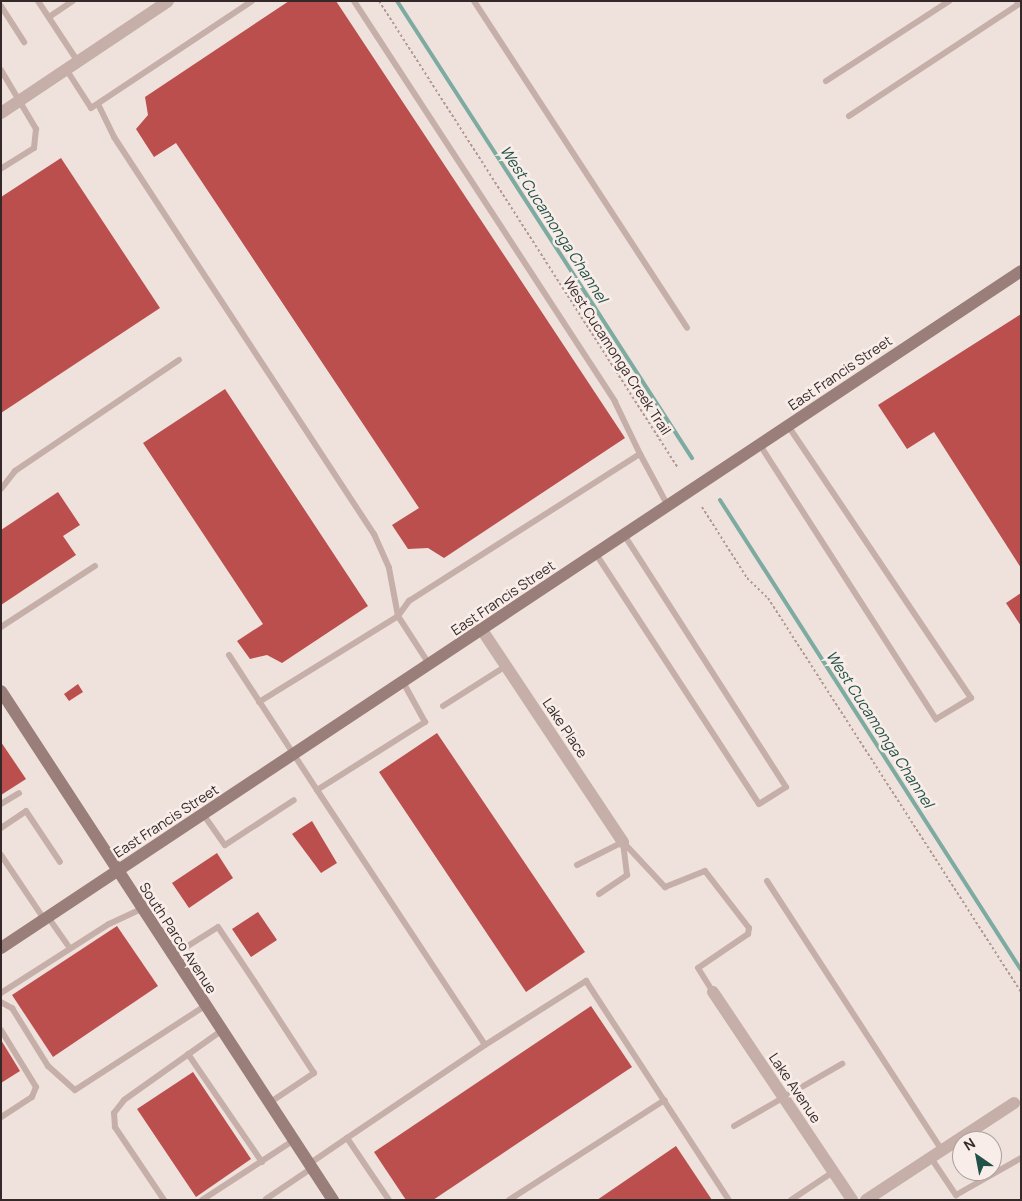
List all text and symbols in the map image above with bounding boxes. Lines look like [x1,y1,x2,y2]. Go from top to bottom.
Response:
water label: West Cucamonga Channel [496,142,612,306]
street label: West Cucamonga Creek Trail [560,274,674,438]
street label: East Francis Street [785,332,895,414]
street label: East Francis Street [448,557,558,639]
water label: West Cucamonga Channel [822,647,938,811]
street label: Lake Place [539,695,591,761]
street label: East Francis Street [110,781,222,861]
street label: South Parco Avenue [136,879,220,997]
street label: Lake Avenue [765,1050,825,1126]
north arrow [952,1131,1002,1181]
text: N [960,1133,978,1155]

